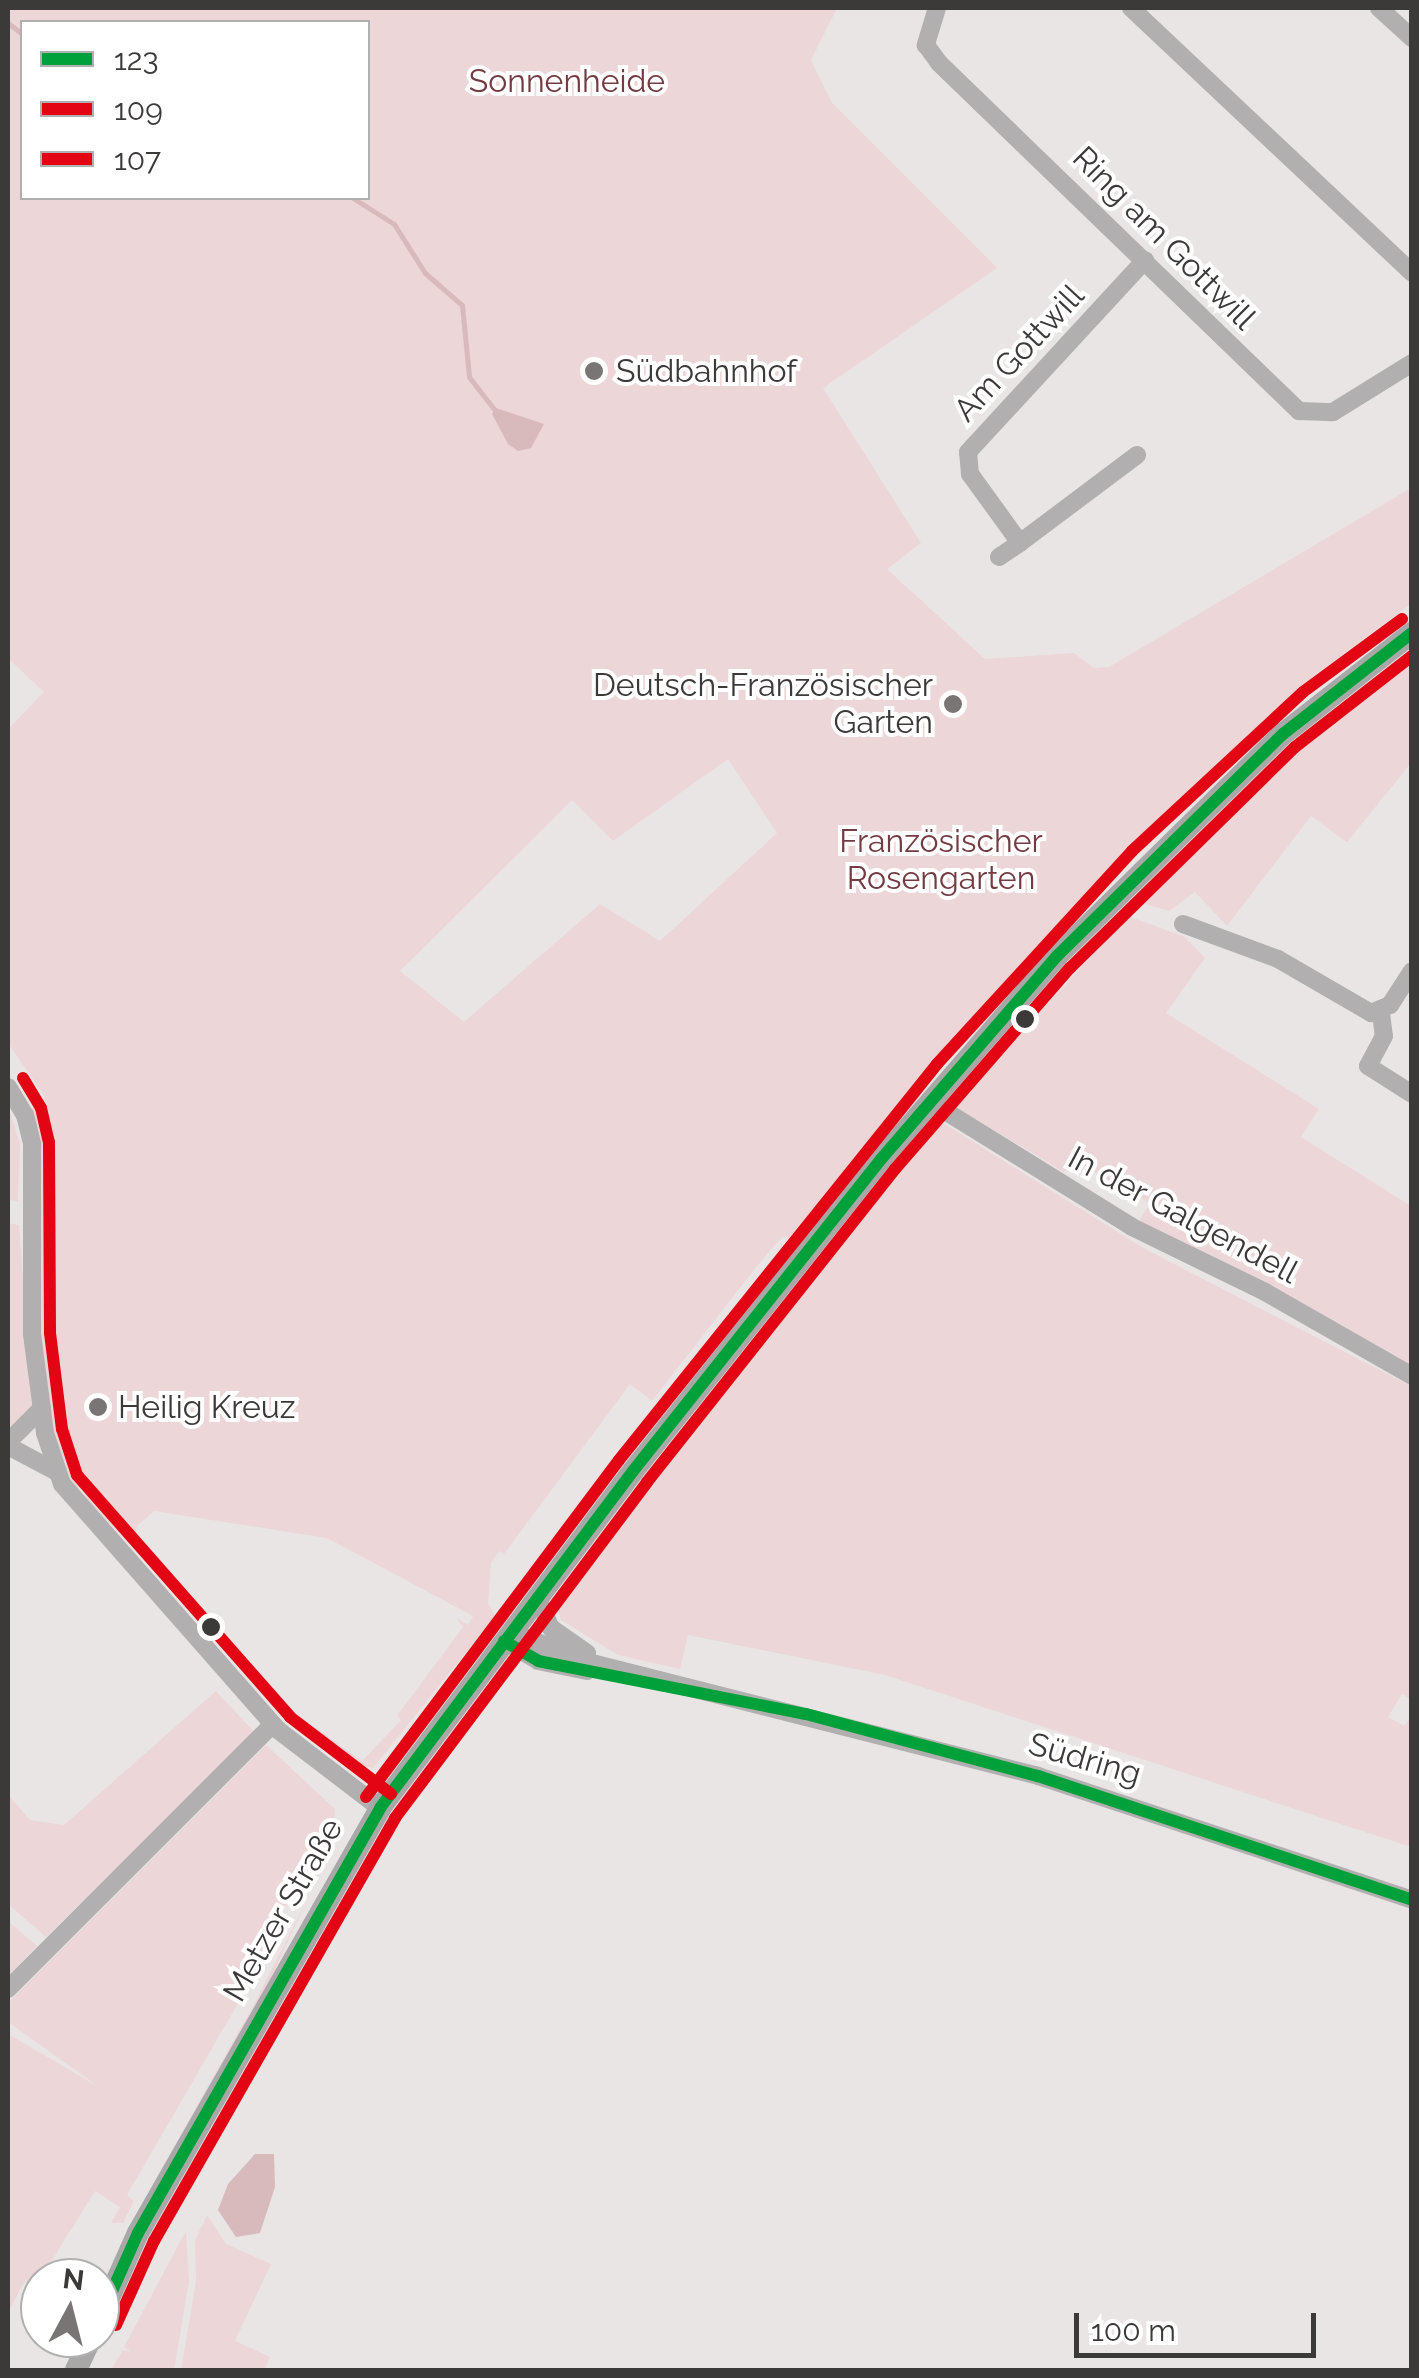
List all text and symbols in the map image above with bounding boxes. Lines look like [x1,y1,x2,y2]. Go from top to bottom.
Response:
legend [20,20,370,200]
text: 123 [114,42,159,77]
park label: Sonnenheide [469,62,665,100]
text: 109 [114,92,163,127]
street label: Ring am Gottwill [1065,139,1263,337]
text: 107 [114,142,161,177]
street label: Am Gottwill [946,277,1092,429]
place label: Südbahnhof [616,352,797,390]
marker: Südbahnhof [581,358,607,384]
place label: Deutsch-Französischer Garten [593,667,933,742]
marker: Deutsch-Französischer Garten [942,693,964,715]
park label: Französischer Rosengarten [839,823,1043,898]
unlabelled marker [1015,1009,1035,1029]
street label: In der Galgendell [1061,1138,1305,1292]
place label: Heilig Kreuz [118,1388,296,1426]
marker: Heilig Kreuz [87,1396,109,1418]
unlabelled marker [201,1617,221,1637]
street label: Südring [1024,1725,1146,1793]
street label: Metzer Straße [215,1811,351,2009]
north arrow [20,2258,120,2358]
text: N [61,2262,86,2297]
scale bar [1079,2293,1322,2355]
text: 100 m [1091,2313,1176,2348]

